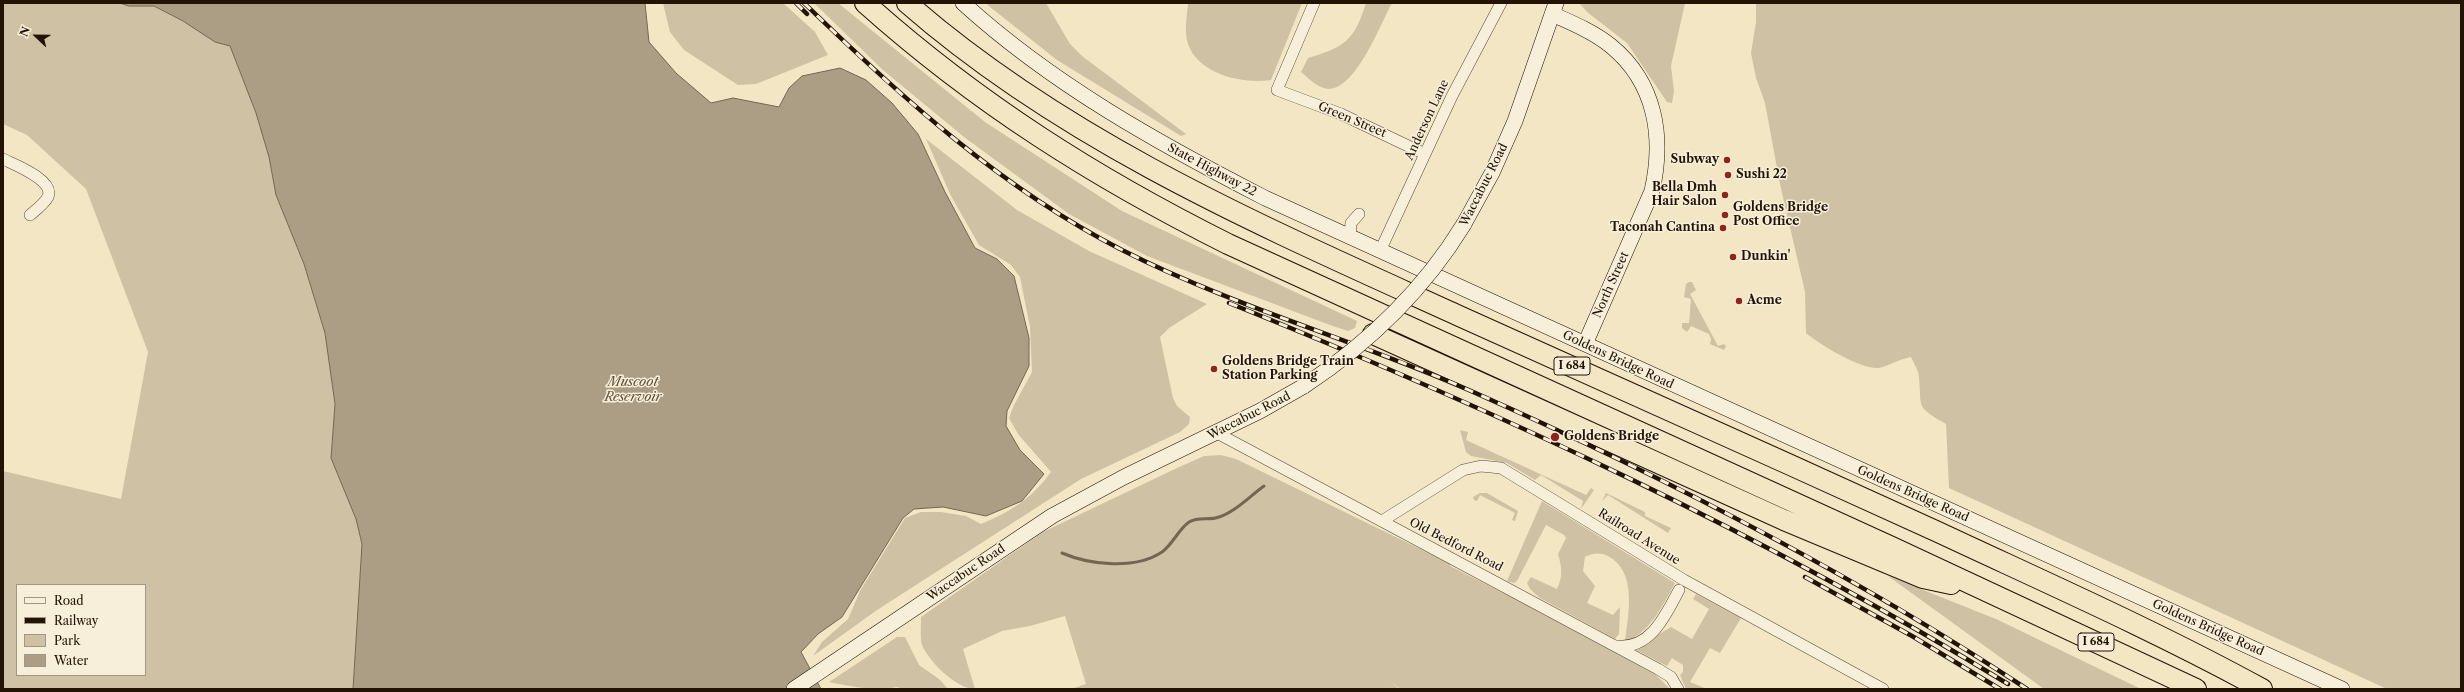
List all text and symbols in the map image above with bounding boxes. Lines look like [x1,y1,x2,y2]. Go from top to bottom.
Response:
north arrow [16,16,56,56]
text: N [17,24,33,39]
street label: Anderson Lane [1402,77,1452,163]
street label: Green Street [1316,99,1388,141]
street label: State Highway 22 [1165,140,1259,200]
street label: Waccabuc Road [1457,141,1511,229]
place label: Subway [1671,153,1719,167]
marker: Subway [1722,155,1732,165]
place label: Sushi 22 [1736,168,1787,182]
marker: Sushi 22 [1723,170,1733,180]
place label: Bella Dmh Hair Salon [1651,181,1717,209]
marker: Bella Dmh Hair Salon [1720,190,1730,200]
place label: Goldens Bridge Post Office [1733,201,1828,229]
marker: Goldens Bridge Post Office [1720,210,1730,220]
place label: Taconah Cantina [1610,221,1715,235]
marker: Taconah Cantina [1718,223,1728,233]
street label: North Street [1590,250,1632,320]
place label: Dunkin' [1741,250,1790,264]
marker: Dunkin' [1728,252,1738,262]
place label: Acme [1747,294,1782,308]
marker: Acme [1734,296,1744,306]
street label: Goldens Bridge Road [1560,328,1676,392]
place label: Goldens Bridge Train Station Parking [1222,355,1354,383]
road number: I 684 [1554,357,1590,375]
marker: Goldens Bridge Train Station Parking [1209,364,1219,374]
water label: Muscoot Reservoir [604,374,662,405]
street label: Waccabuc Road [1205,389,1293,443]
place label: Goldens Bridge [1564,430,1659,444]
marker: Goldens Bridge [1549,431,1561,443]
street label: Goldens Bridge Road [1855,463,1971,525]
street label: Railroad Avenue [1595,506,1683,568]
street label: Old Bedford Road [1407,515,1505,575]
street label: Waccabuc Road [924,542,1008,604]
legend [16,584,146,676]
text: Road [54,593,84,608]
street label: Goldens Bridge Road [2150,597,2266,659]
text: Railway [54,613,99,628]
text: Park [54,633,80,648]
road number: I 684 [2078,633,2114,651]
text: Water [54,653,88,668]

